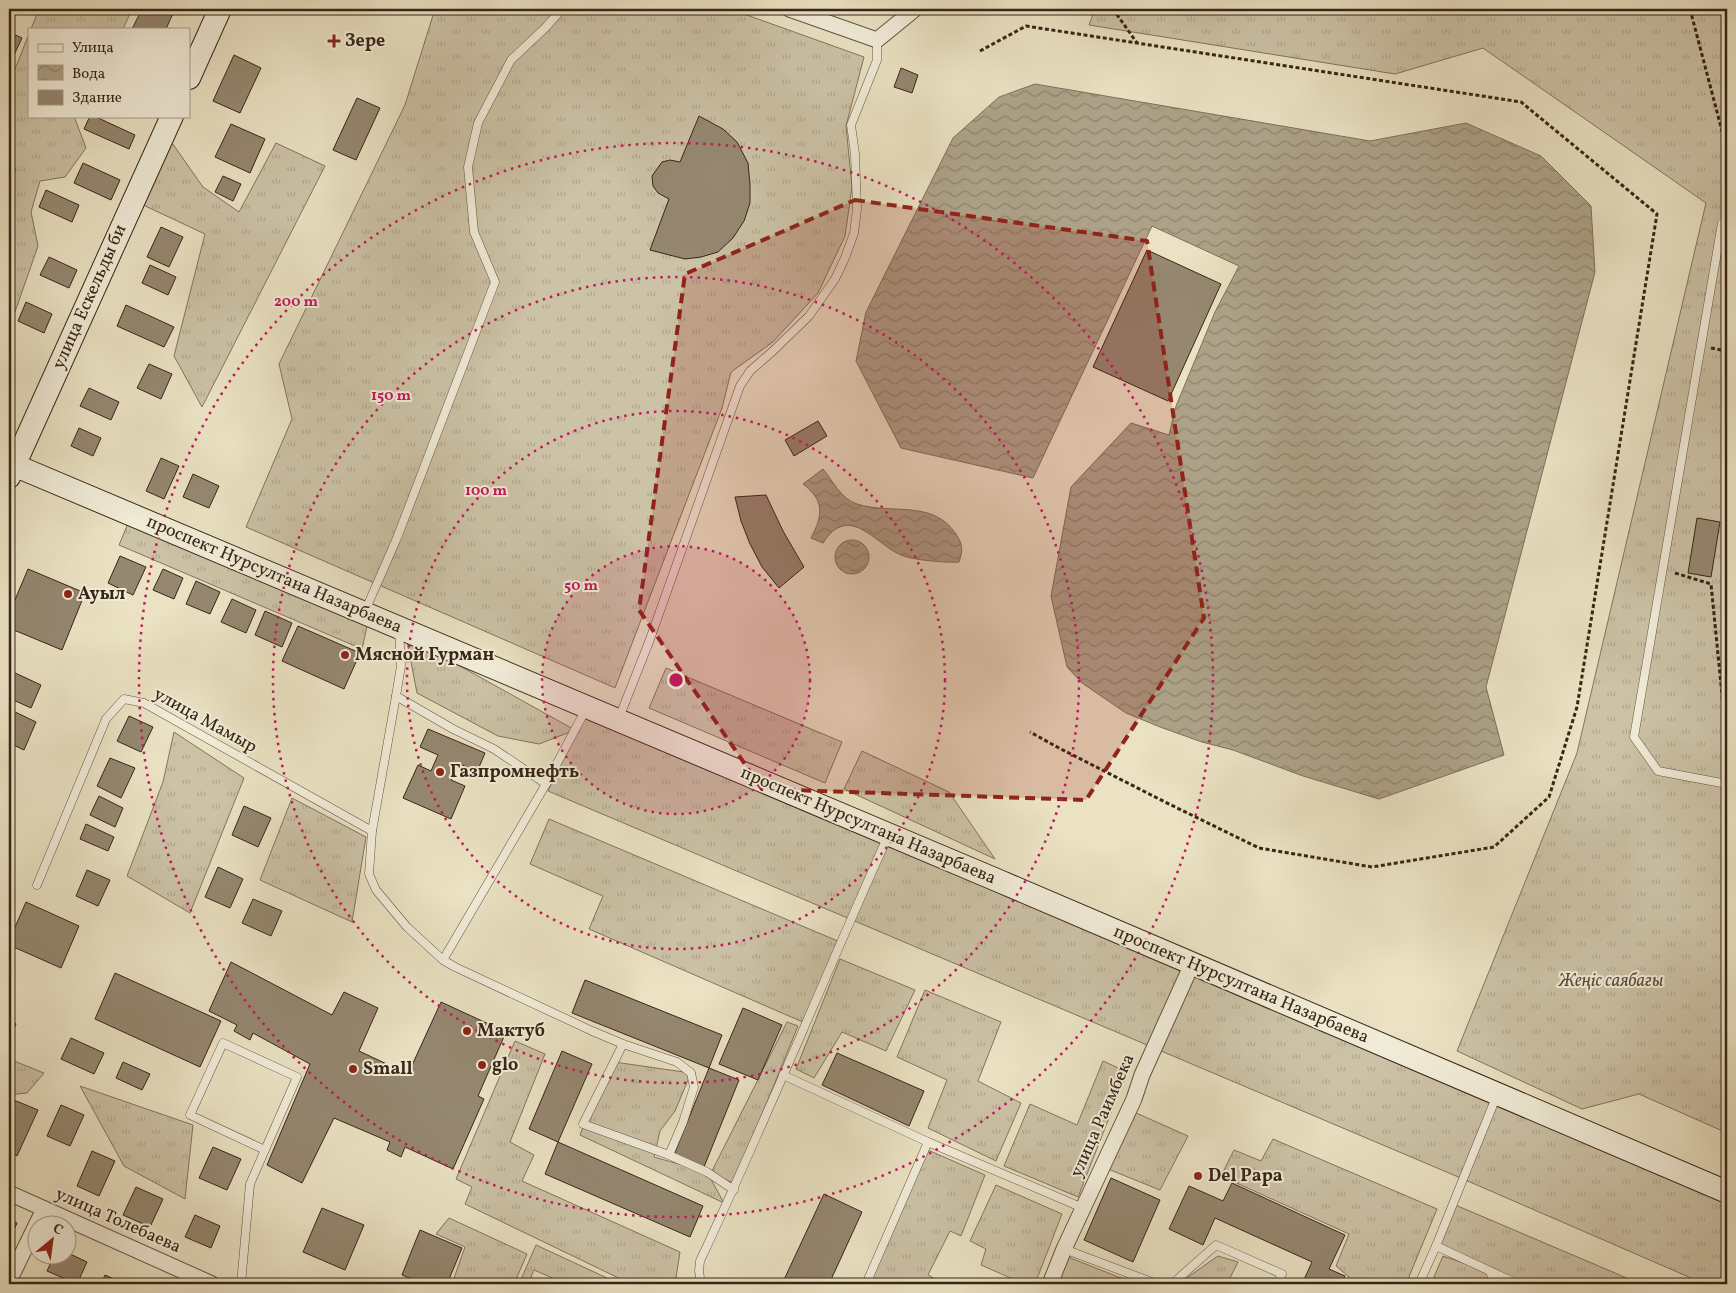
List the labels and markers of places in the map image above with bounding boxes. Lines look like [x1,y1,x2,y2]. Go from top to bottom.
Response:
place label: Зере [345,29,385,54]
marker: Зере [327,34,341,48]
place label: Ауыл [78,582,125,607]
marker: Ауыл [62,588,74,600]
place label: Мясной Гурман [355,643,494,668]
marker: Мясной Гурман [339,649,351,661]
centre of rings [667,671,685,689]
place label: Газпромнефть [450,760,579,785]
marker: Газпромнефть [434,766,446,778]
place label: Мактуб [477,1019,545,1044]
marker: Мактуб [461,1025,473,1037]
place label: glo [492,1053,518,1078]
place label: Small [363,1057,413,1082]
marker: glo [476,1059,488,1071]
marker: Small [347,1063,359,1075]
place label: Del Papa [1208,1164,1283,1189]
marker: Del Papa [1192,1170,1204,1182]

